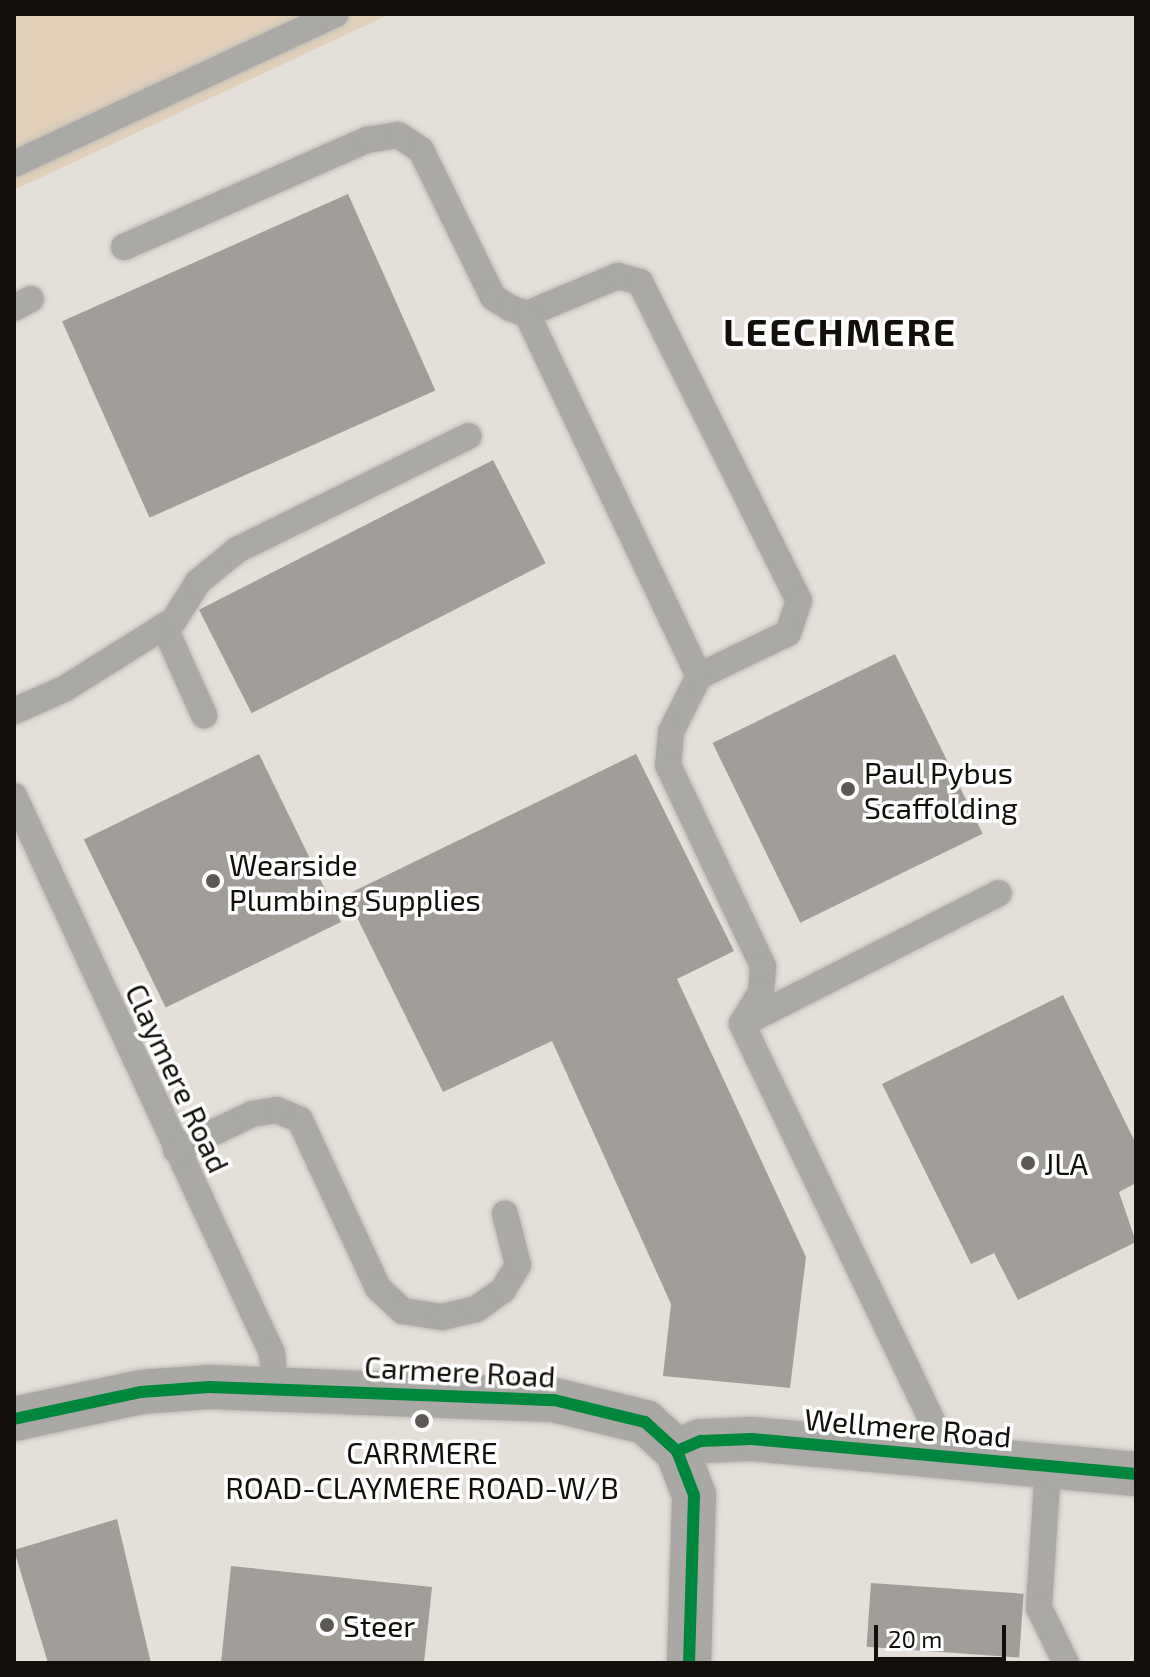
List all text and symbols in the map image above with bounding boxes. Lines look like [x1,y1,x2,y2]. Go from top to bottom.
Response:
district label: LEECHMERE [723,309,957,355]
place label: Paul Pybus Scaffolding [864,754,1018,824]
marker: Paul Pybus Scaffolding [839,780,857,798]
place label: Wearside Plumbing Supplies [229,846,481,916]
marker: Wearside Plumbing Supplies [204,872,222,890]
street label: Claymere Road [119,978,237,1178]
place label: JLA [1044,1145,1088,1181]
marker: JLA [1019,1154,1037,1172]
street label: Carmere Road [363,1348,557,1394]
street label: Wellmere Road [803,1400,1013,1454]
marker: CARRMERE ROAD-CLAYMERE ROAD-W/B [413,1412,431,1430]
place label: CARRMERE ROAD-CLAYMERE ROAD-W/B [225,1434,619,1504]
place label: Steer [343,1607,415,1643]
scale bar [878,1609,1010,1659]
marker: Steer [318,1616,336,1634]
text: 20 m [888,1624,942,1653]

